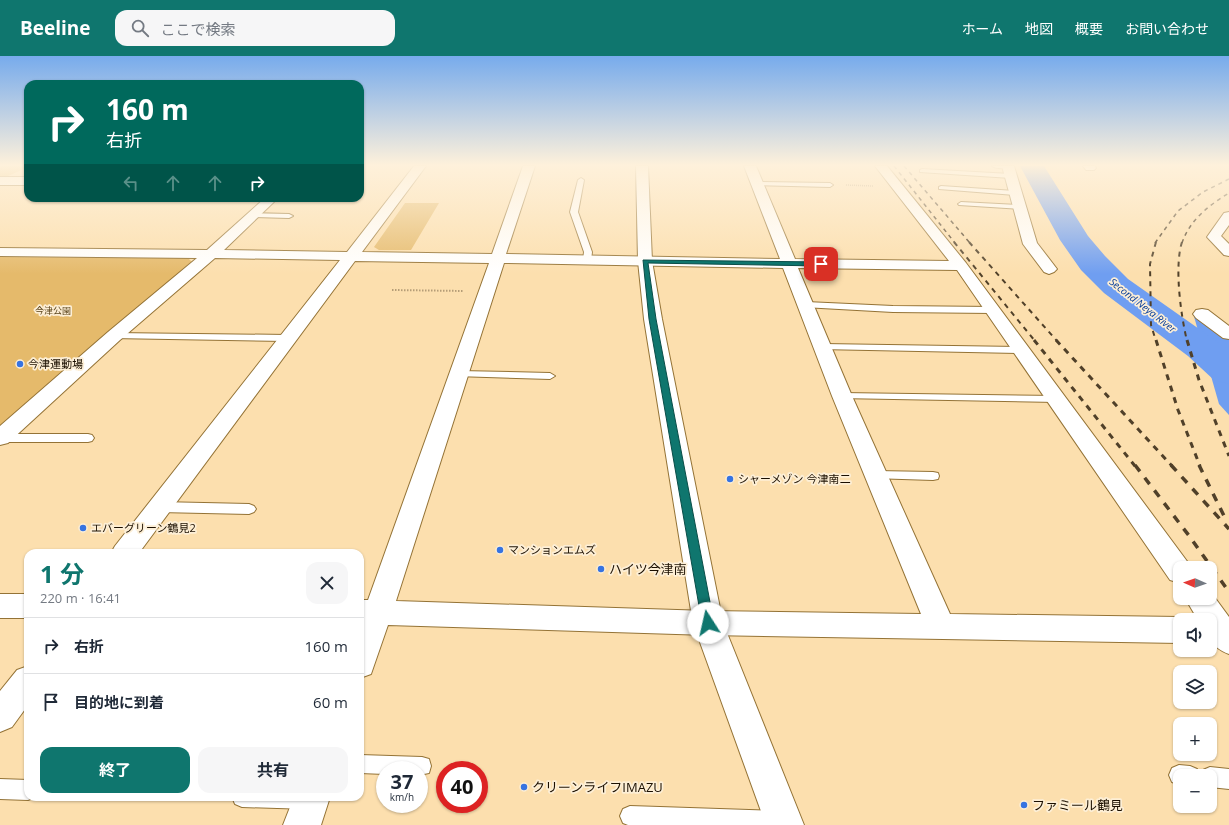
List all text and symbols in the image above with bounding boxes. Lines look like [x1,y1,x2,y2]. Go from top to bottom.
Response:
search box [115,10,395,46]
text: Beeline [20,15,91,41]
icon: search [129,17,151,39]
text: ここで検索 [161,19,236,39]
text: ホーム [961,19,1003,38]
text: 地図 [1025,19,1053,38]
text: 概要 [1075,19,1103,38]
text: お問い合わせ [1125,19,1209,38]
text: 160 m [106,90,189,128]
icon: right [40,96,92,148]
text: 右折 [106,128,142,152]
icon: left [120,172,142,194]
icon: ahead [162,172,184,194]
icon: ahead [204,172,226,194]
icon: right [246,172,268,194]
pin [804,247,838,281]
icon: arrive [810,253,832,275]
water label: Second Neya River [1107,275,1180,336]
park label: 今津公園 [35,304,71,317]
place label: 今津運動場 [28,356,83,371]
marker: 今津運動場 [15,359,25,369]
place label: シャーメゾン 今津南二 [738,471,850,486]
marker: シャーメゾン 今津南二 [725,474,735,484]
place label: エバーグリーン鶴見2 [91,520,196,535]
marker: エバーグリーン鶴見2 [78,523,88,533]
place label: マンションエムズ [508,542,596,557]
marker: マンションエムズ [495,545,505,555]
text: 1 分 [40,557,84,590]
place label: ハイツ今津南 [609,560,687,578]
north arrow [1173,561,1217,605]
map controls [1173,561,1217,813]
button: close [306,562,348,604]
marker: ハイツ今津南 [596,564,606,574]
text: 220 m · 16:41 [40,589,121,607]
position arrow [687,602,729,644]
button: sound [1173,613,1217,657]
icon: right [40,635,62,657]
text: 右折 [74,636,104,656]
text: 160 m [304,636,348,656]
button: layers [1173,665,1217,709]
icon: arrive [40,691,62,713]
text: 目的地に到着 [74,692,164,712]
text: 60 m [313,692,348,712]
button: + [1173,717,1217,761]
button: 終了 [40,747,190,793]
button: 共有 [198,747,348,793]
speed limit sign: 40 [436,761,488,813]
text: 37 [391,768,413,795]
button: − [1173,769,1217,813]
place label: クリーンライフIMAZU [532,778,663,796]
marker: クリーンライフIMAZU [519,782,529,792]
text: km/h [390,790,414,804]
place label: ファミール鶴見 [1032,796,1123,814]
marker: ファミール鶴見 [1019,800,1029,810]

